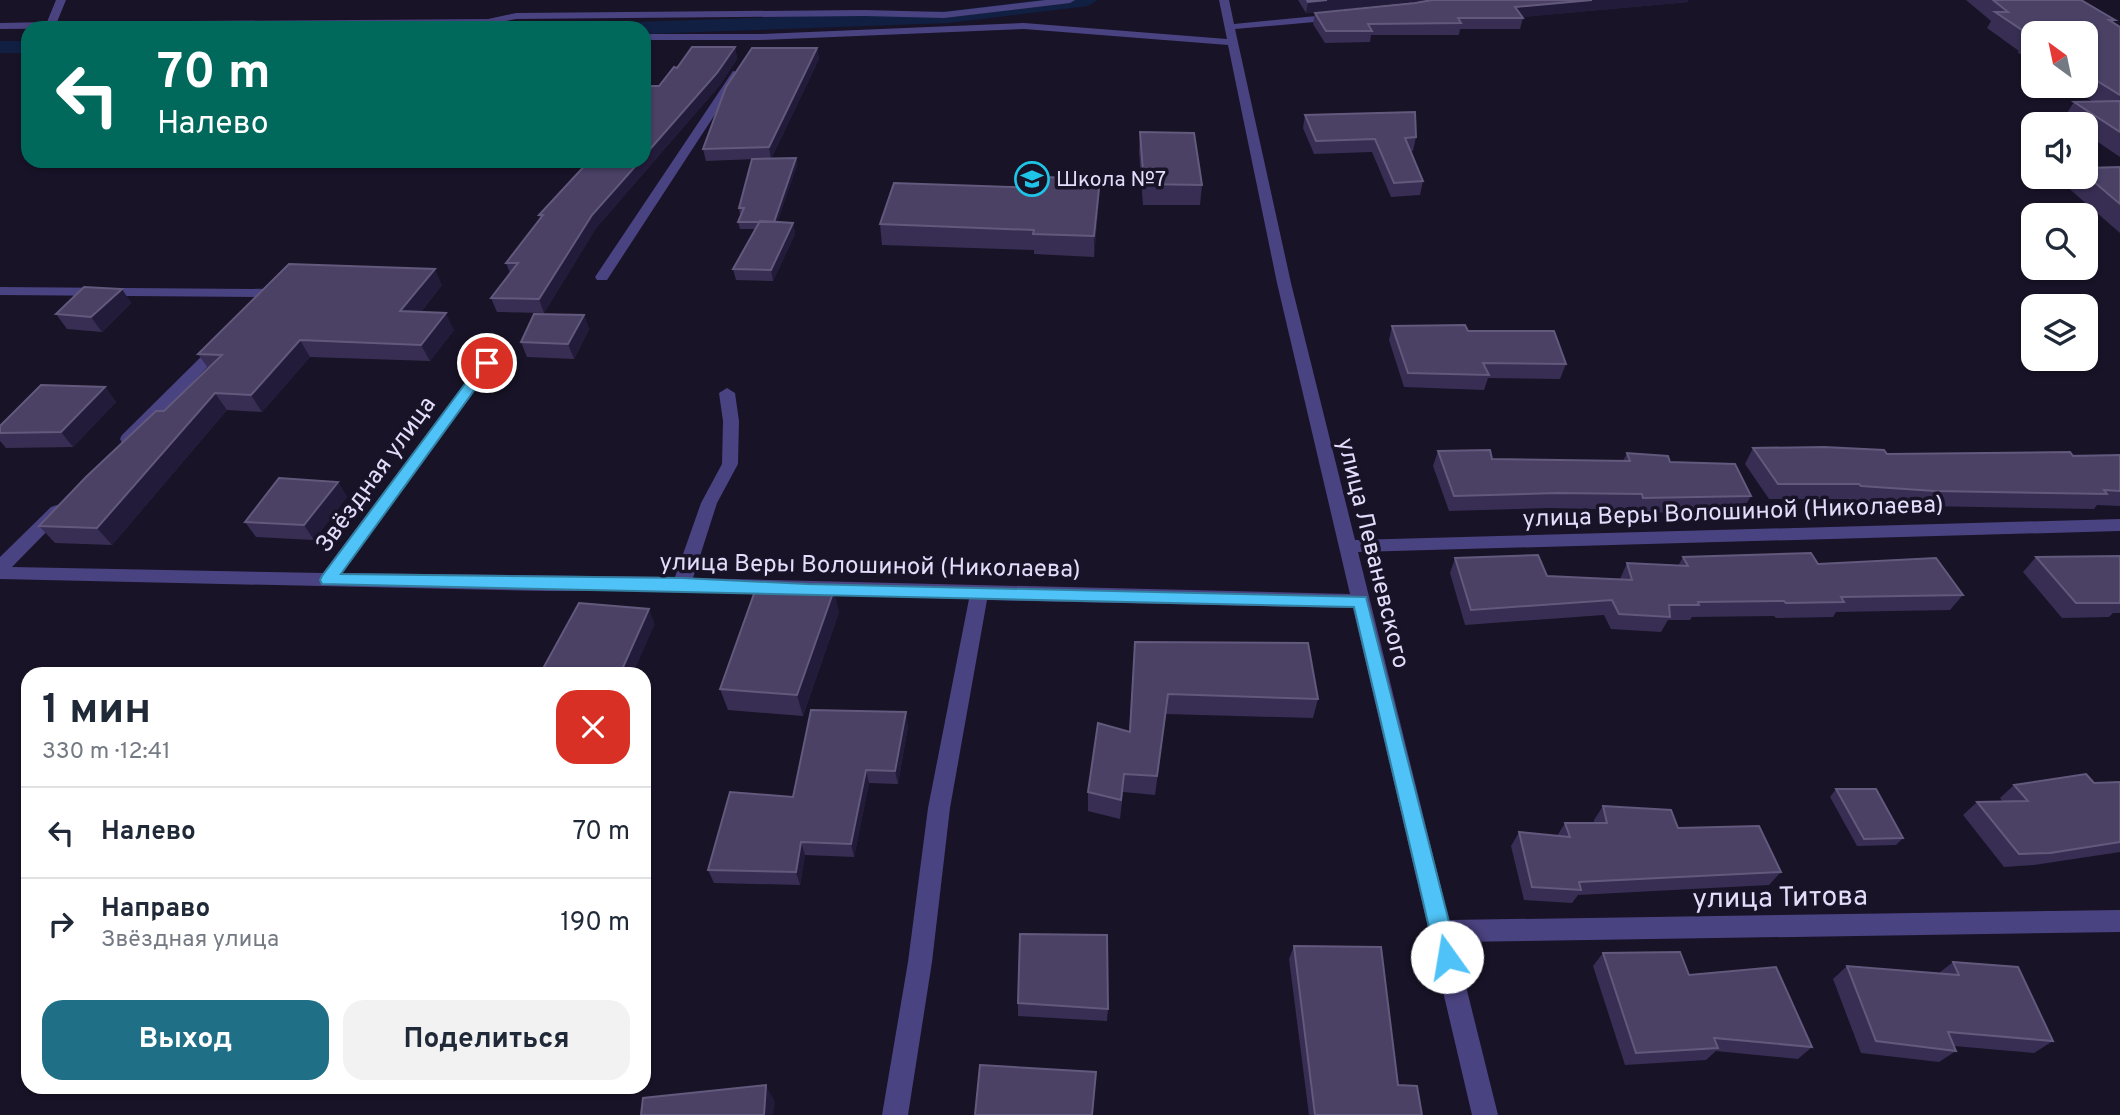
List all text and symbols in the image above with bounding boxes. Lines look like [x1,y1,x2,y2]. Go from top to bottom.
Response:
north arrow [2021,21,2098,98]
map controls [2021,21,2098,371]
text: 70 m [157,44,271,106]
icon: left [42,49,133,140]
text: Налево [157,105,269,145]
button: sound [2021,112,2098,189]
school or university icon: Школа №7 [1013,160,1051,198]
place label: Школа №7 [1056,167,1166,194]
button: search [2021,203,2098,280]
button: layers [2021,294,2098,371]
pin [457,333,517,393]
icon: arrive [468,344,506,382]
street label: Звёздная улица [310,391,443,559]
street label: улица Леваневского [1329,435,1415,672]
street label: улица Веры Волошиной (Николаева) [1522,491,1944,535]
street label: улица Веры Волошиной (Николаева) [659,548,1081,586]
text: 1 мин [42,685,151,738]
button: close [556,690,630,764]
text: 330 m · 12:41 [42,738,171,767]
icon: left [42,814,80,852]
text: Налево [101,816,196,849]
text: 70 m [572,816,630,849]
street label: улица Титова [1692,879,1868,919]
text: Направо [101,893,210,926]
icon: right [42,905,80,943]
text: 190 m [560,907,630,940]
position arrow [1410,920,1484,994]
text: Звёздная улица [101,926,279,955]
button: Выход [42,1000,329,1080]
button: Поделиться [343,1000,630,1080]

